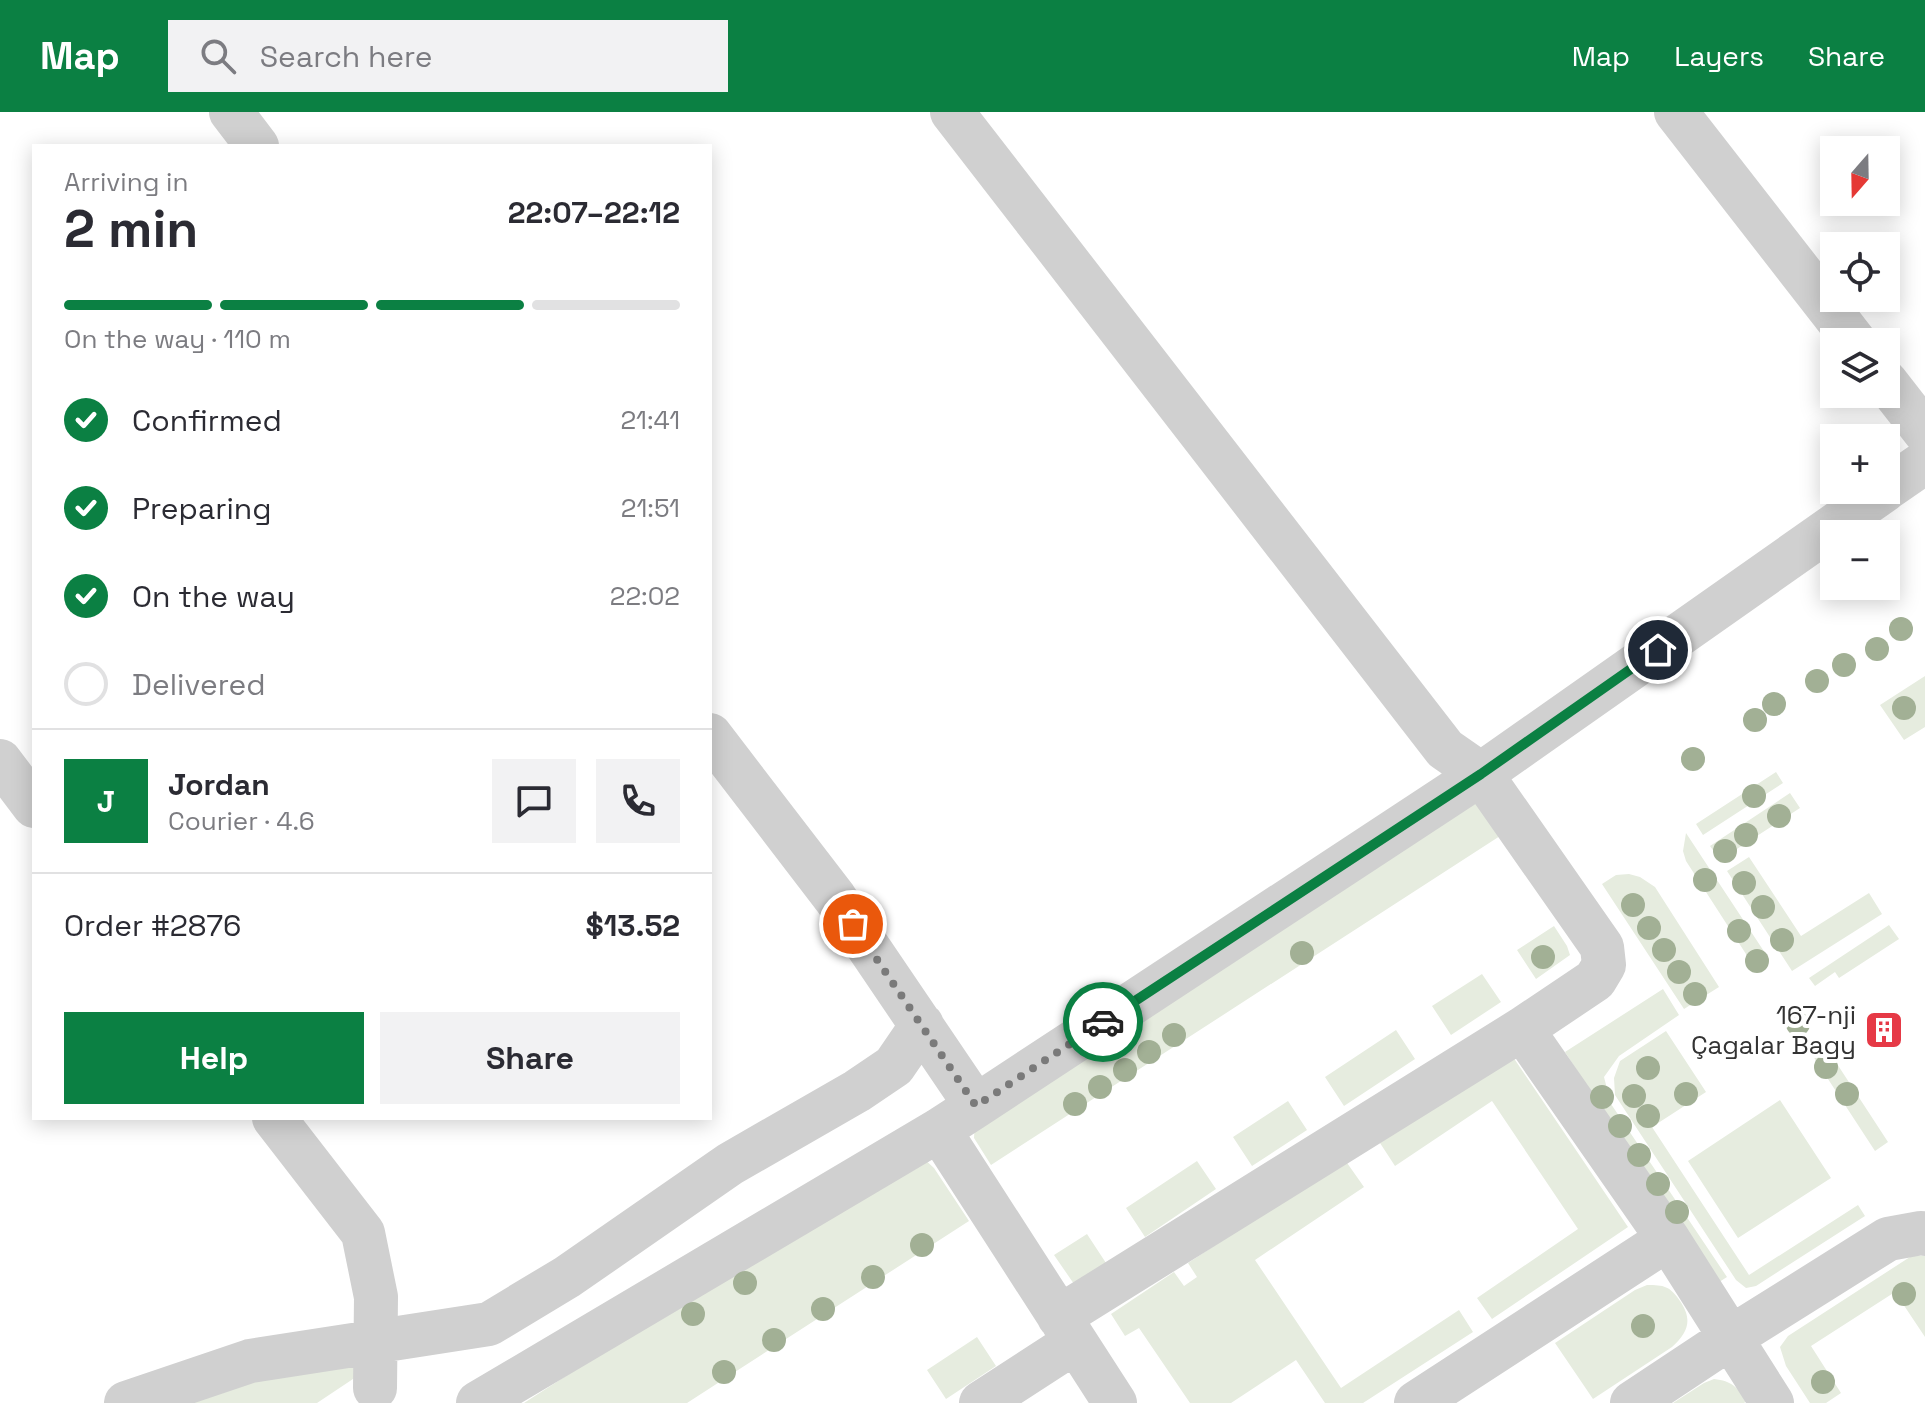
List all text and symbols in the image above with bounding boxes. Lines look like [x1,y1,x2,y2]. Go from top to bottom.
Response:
search box [168,20,728,92]
text: Map [40,32,120,80]
icon: search [196,34,240,78]
text: Search here [260,37,433,76]
text: Map [1572,38,1630,74]
text: Layers [1674,38,1764,74]
text: Share [1808,38,1885,74]
north arrow [1820,136,1900,216]
map controls [1820,136,1900,600]
text: Arriving in [64,165,188,199]
text: 22:07–22:12 [508,193,680,232]
text: 2 min [64,196,198,262]
button: locate [1820,232,1900,312]
text: On the way · 110 m [64,322,291,356]
button: layers [1820,328,1900,408]
icon: check [64,398,108,442]
text: Confirmed [132,401,282,440]
text: 21:41 [620,403,680,437]
button: + [1820,424,1900,504]
icon: check [64,486,108,530]
text: Preparing [132,489,271,528]
text: 21:51 [621,491,680,525]
button: − [1820,520,1900,600]
icon: check [64,574,108,618]
text: On the way [132,577,295,616]
text: 22:02 [610,579,680,613]
pin [1624,616,1692,684]
icon: home [1636,628,1680,672]
text: Delivered [132,665,266,704]
button: chat [492,759,576,843]
button: phone [596,759,680,843]
text: Jordan [168,765,270,804]
text: J [97,782,115,821]
text: Courier · 4.6 [168,804,315,838]
pin [819,890,887,958]
icon: bag [831,902,875,946]
text: Order #2876 [64,906,241,945]
text: $13.52 [586,906,680,945]
courier [1063,982,1143,1062]
place label: 167-nji Çagalar Bagy [1691,998,1856,1062]
icon: car [1081,1000,1125,1044]
building icon: 167-nji Çagalar Bagy [1863,1009,1905,1051]
button: Help [64,1012,364,1104]
button: Share [380,1012,680,1104]

